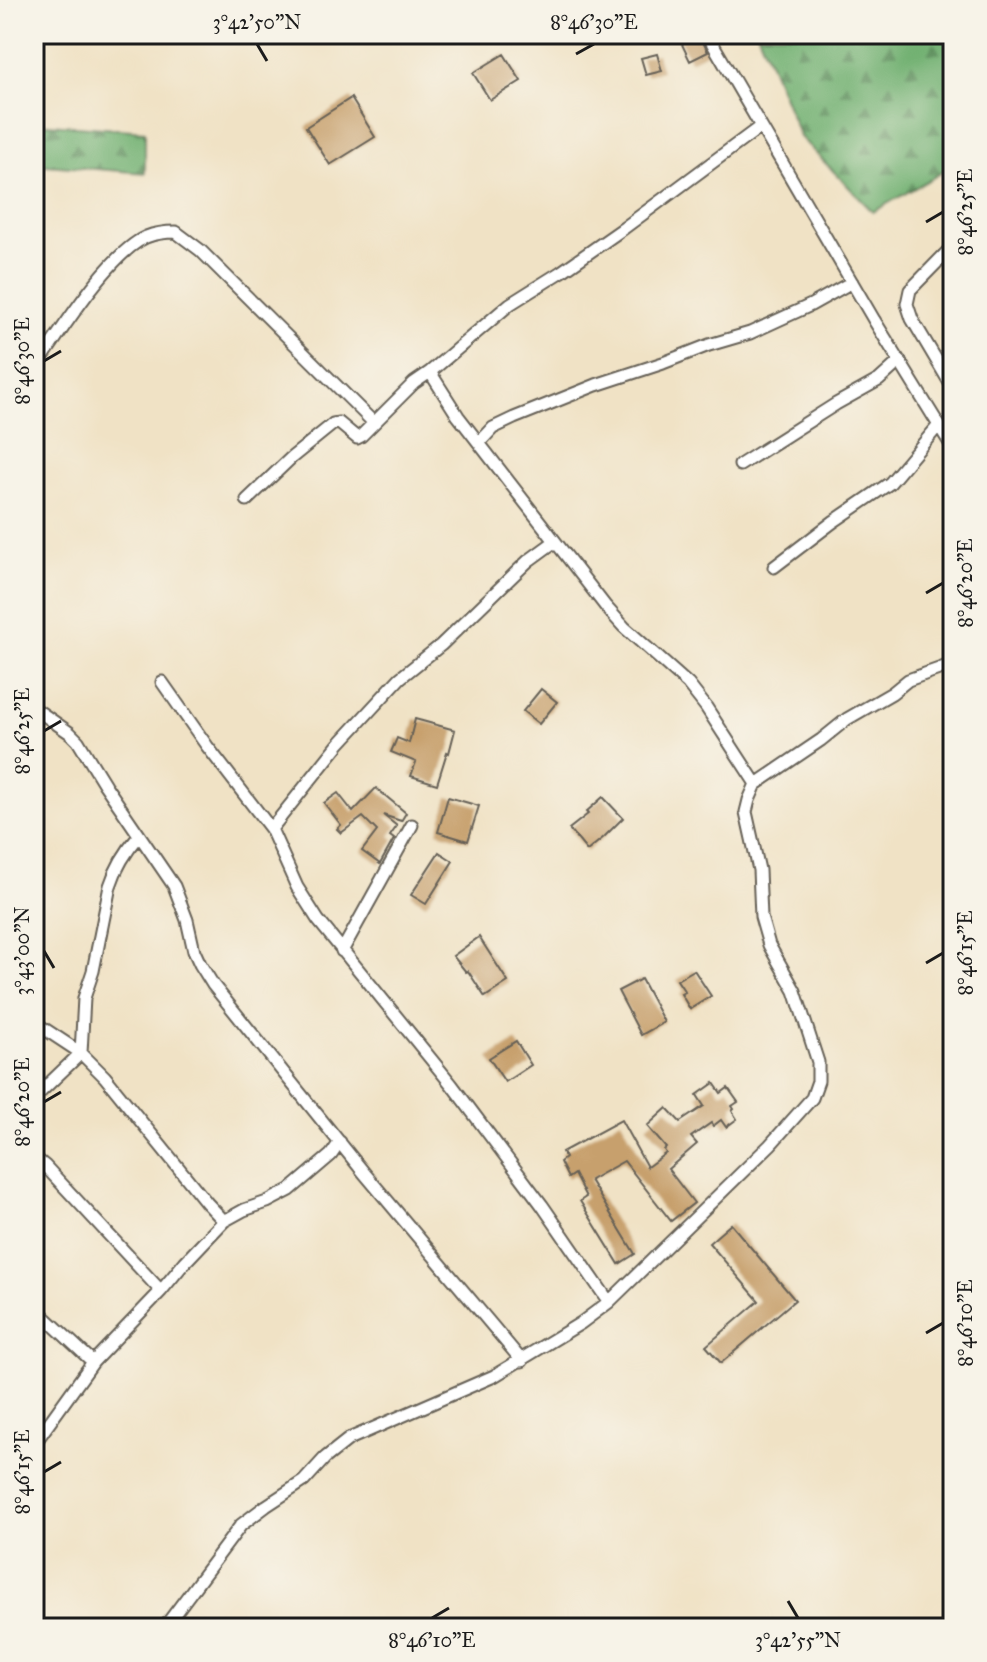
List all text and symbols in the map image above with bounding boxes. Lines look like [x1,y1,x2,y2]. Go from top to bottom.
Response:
text: 3°42'50"N [213,10,301,34]
text: 8°46'30"E [550,10,638,34]
text: 8°46'25"E [953,169,977,255]
text: 8°46'30"E [10,317,34,405]
text: 8°46'20"E [953,538,977,628]
text: 8°46'25"E [10,688,34,774]
text: 3°43'00"N [10,907,34,995]
text: 8°46'15"E [953,911,977,995]
text: 8°46'20"E [10,1057,34,1147]
text: 8°46'10"E [953,1279,977,1367]
text: 8°46'15"E [10,1430,34,1514]
text: 8°46'10"E [388,1628,476,1652]
text: 3°42'55"N [755,1628,841,1652]

